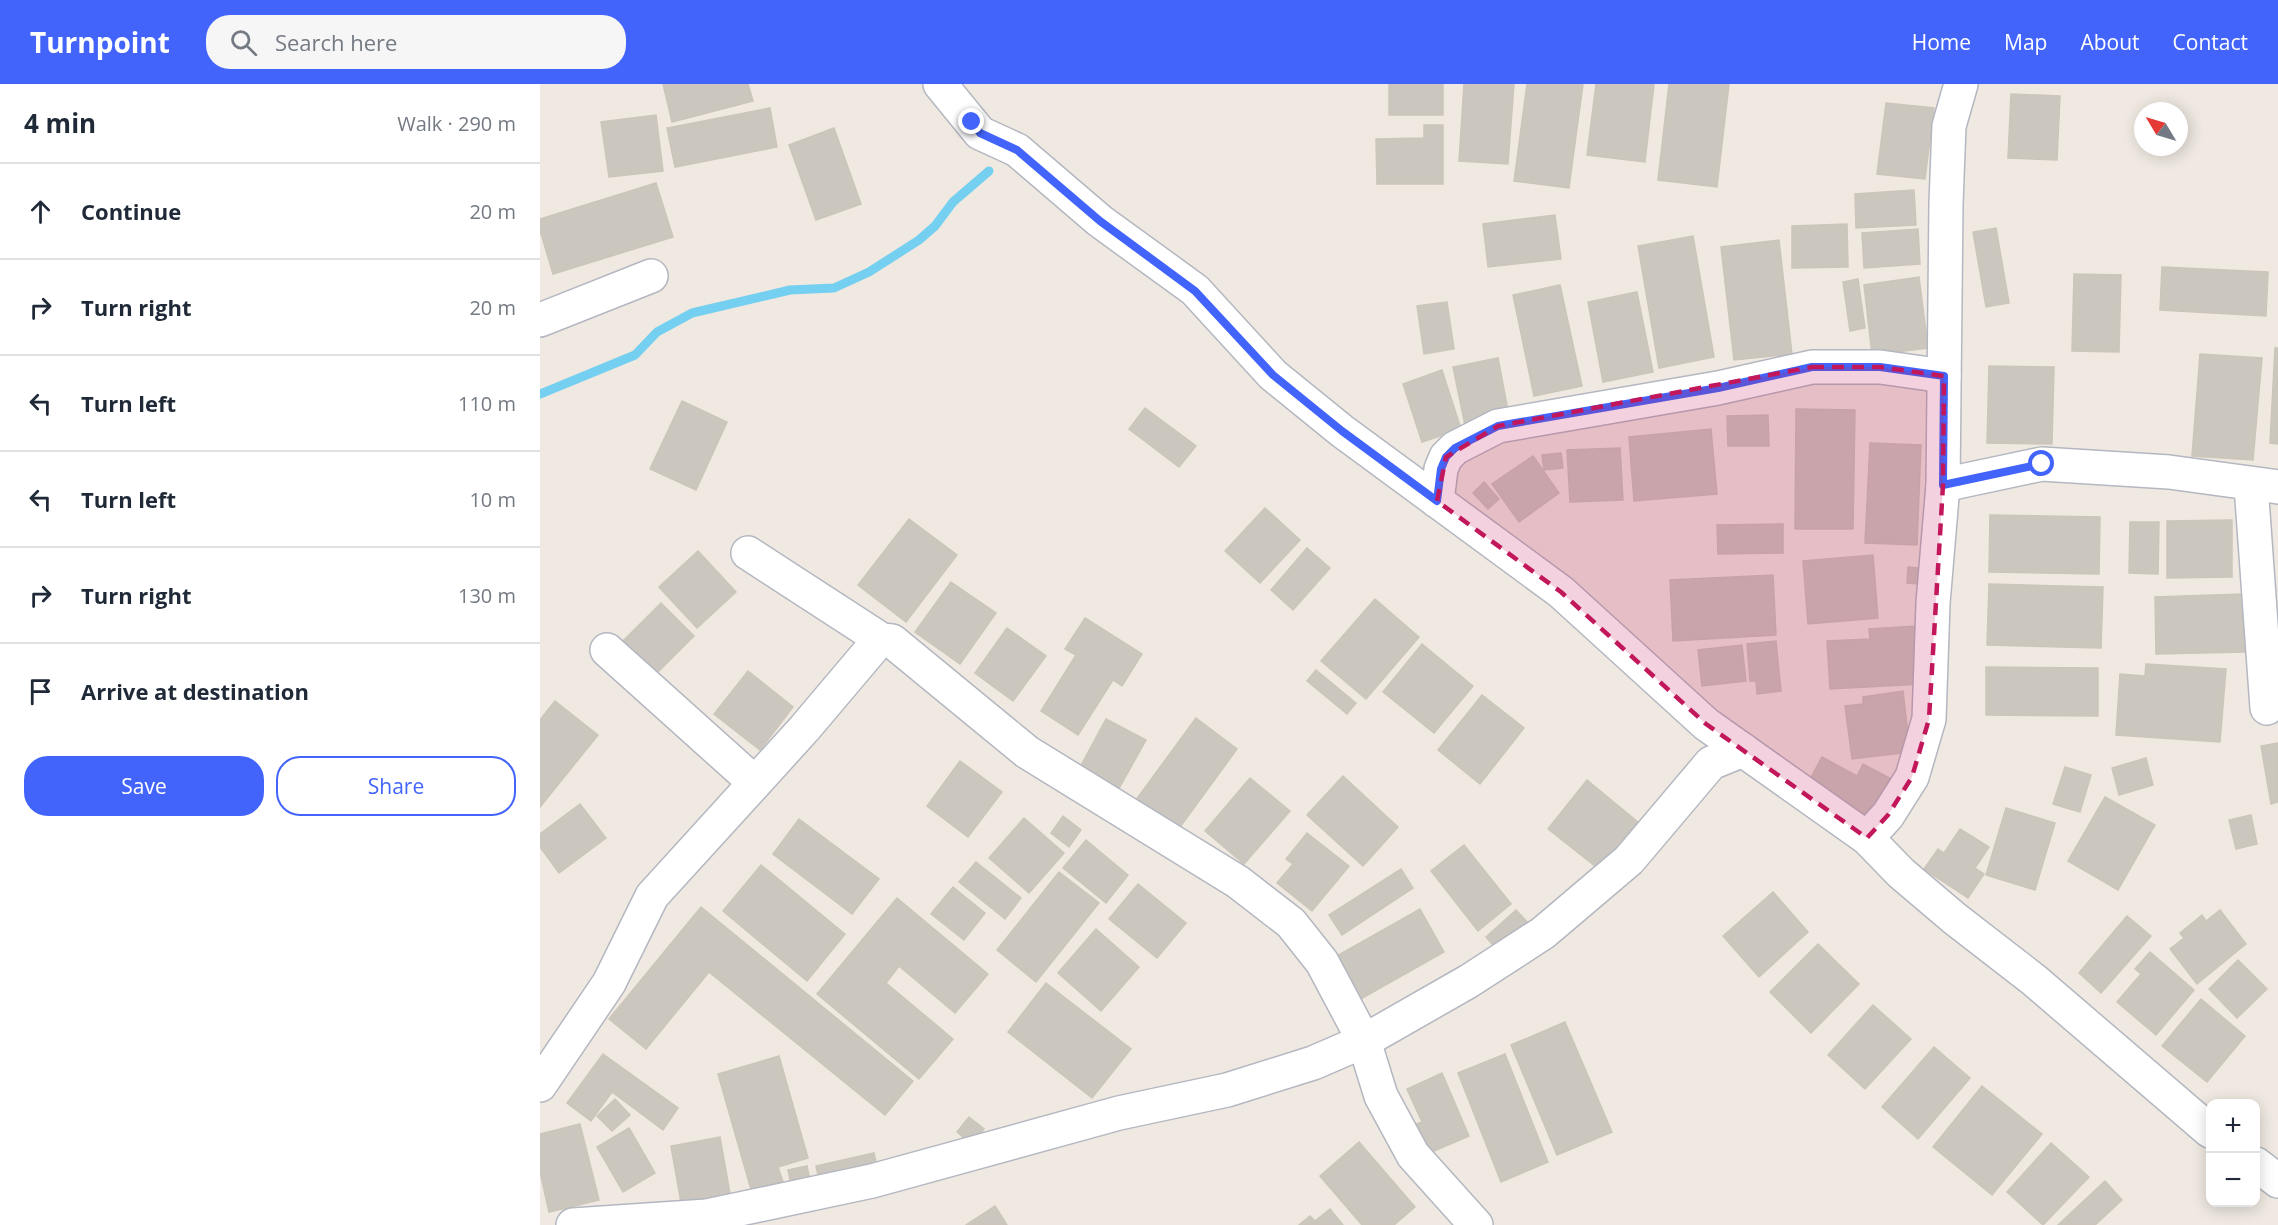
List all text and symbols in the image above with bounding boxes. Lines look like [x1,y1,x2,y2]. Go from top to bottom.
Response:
search box [206,15,626,69]
text: Turnpoint [30,23,170,61]
icon: search [227,26,260,59]
text: Search here [275,27,397,57]
text: Home [1912,28,1971,56]
text: Map [2004,28,2047,56]
text: About [2080,28,2140,56]
text: Contact [2173,28,2248,56]
north arrow [2134,102,2188,156]
text: 4 min [24,105,96,141]
route end [958,108,984,134]
text: Walk · 290 m [397,110,516,137]
icon: ahead [24,195,57,228]
text: Continue [81,196,181,226]
text: 20 m [469,198,516,225]
icon: right [24,291,57,324]
text: Turn right [81,292,192,322]
text: 20 m [469,294,516,321]
icon: left [24,387,57,420]
text: Turn left [81,388,176,418]
text: 110 m [458,390,516,417]
route start [2028,450,2054,476]
icon: left [24,483,57,516]
text: Turn left [81,484,176,514]
text: 10 m [469,486,516,513]
icon: right [24,579,57,612]
text: Turn right [81,580,192,610]
text: 130 m [458,582,516,609]
icon: arrive [24,675,57,708]
text: Arrive at destination [81,676,309,706]
button: Save [24,756,264,816]
button: Share [276,756,516,816]
map controls [2206,1099,2260,1207]
button: + [2206,1099,2260,1153]
button: − [2206,1153,2260,1207]

